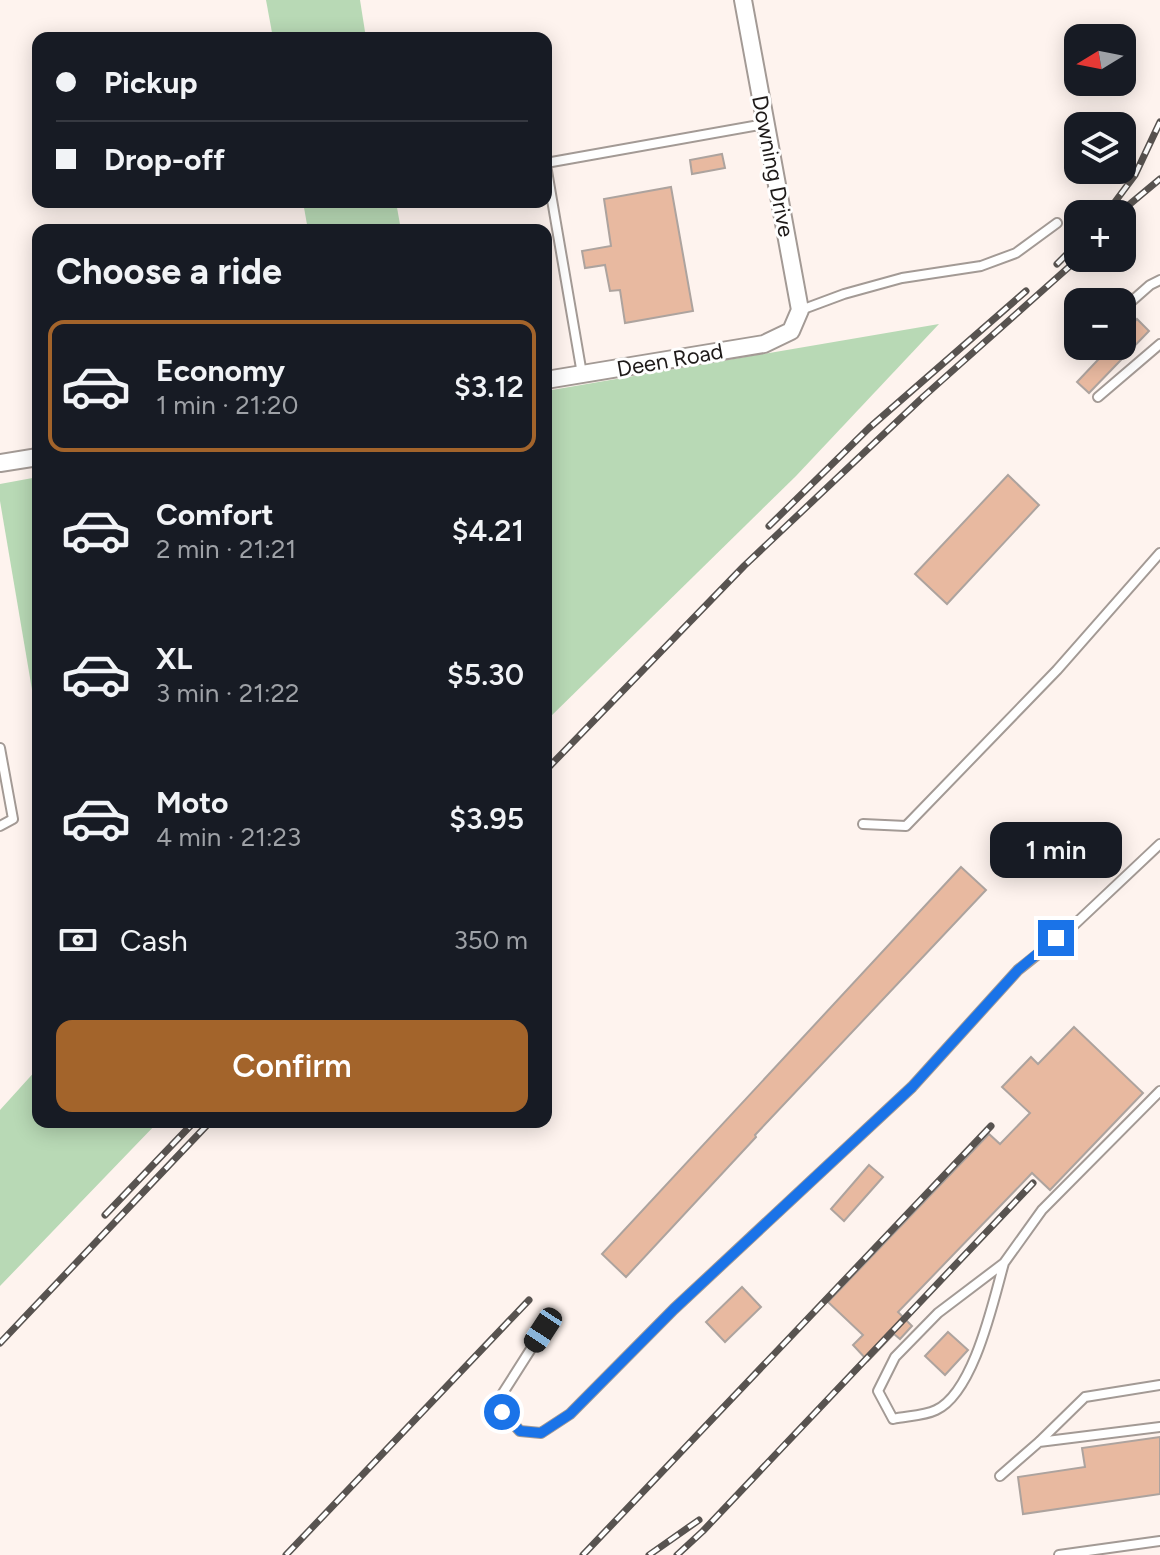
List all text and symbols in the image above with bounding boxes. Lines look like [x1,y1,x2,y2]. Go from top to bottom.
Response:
north arrow [1064,24,1136,96]
map controls [1064,24,1136,360]
text: Pickup [104,64,198,101]
street label: Downing Drive [746,93,800,239]
button: layers [1064,112,1136,184]
text: Drop-off [104,141,225,178]
button: + [1064,200,1136,272]
text: Choose a ride [56,250,282,293]
button: − [1064,288,1136,360]
street label: Deen Road [615,337,725,383]
icon: car [60,350,132,422]
text: Economy [156,352,285,389]
text: $3.12 [454,368,524,405]
text: 1 min · 21:20 [156,389,298,421]
icon: car [60,494,132,566]
text: Comfort [156,496,274,533]
text: $4.21 [452,512,524,549]
text: 2 min · 21:21 [156,533,296,565]
icon: car [60,638,132,710]
text: XL [156,640,192,677]
text: $5.30 [447,656,524,693]
text: 3 min · 21:22 [156,677,300,709]
icon: car [60,782,132,854]
text: Moto [156,784,228,821]
text: $3.95 [449,800,524,837]
text: 4 min · 21:23 [156,821,301,853]
callout: 1 min [990,822,1122,878]
text: 1 min [1026,834,1086,866]
icon: cash [56,918,100,962]
route end [1038,920,1074,956]
text: Cash [120,922,188,959]
text: 350 m [454,924,528,956]
button: Confirm [56,1020,528,1112]
car [520,1303,566,1357]
route start [484,1394,520,1430]

